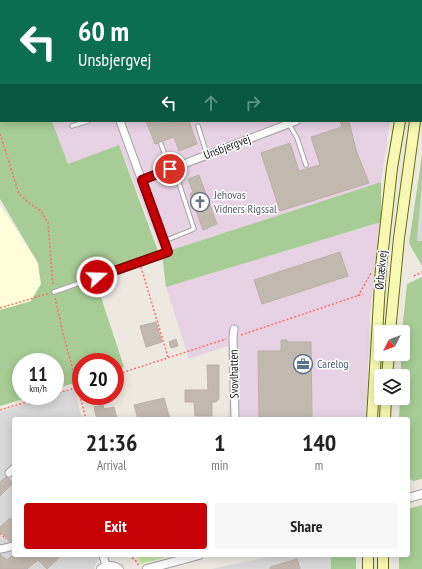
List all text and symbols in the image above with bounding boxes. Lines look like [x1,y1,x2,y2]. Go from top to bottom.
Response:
text: 60 m [78,12,129,49]
icon: left [12,16,64,68]
text: Unsbjergvej [78,48,151,71]
icon: left [158,92,180,114]
icon: ahead [200,92,222,114]
icon: right [242,92,264,114]
street label: Unsbjergvej [201,131,252,162]
pin [153,152,187,186]
icon: arrive [159,158,181,180]
place label: Jehovas Vidners Rigssal [213,187,277,216]
church icon: Jehovas Vidners Rigssal [189,191,211,213]
street label: Ørbækvej [371,250,390,290]
position arrow [76,256,118,298]
north arrow [374,325,410,361]
map controls [374,325,410,405]
street label: Svovlhatten [226,349,241,399]
speed limit sign: 20 [72,353,124,405]
office icon: Carelog [292,353,314,375]
place label: Carelog [317,356,349,371]
text: 11 [28,361,48,387]
button: layers [374,369,410,405]
text: km/h [29,382,47,395]
text: 21:36 [86,427,138,458]
text: 1 [214,427,225,458]
text: 140 [302,427,336,458]
text: Arrival [97,457,126,474]
text: min [211,457,228,474]
text: m [315,457,323,474]
button: Exit [24,503,207,549]
button: Share [215,503,398,549]

